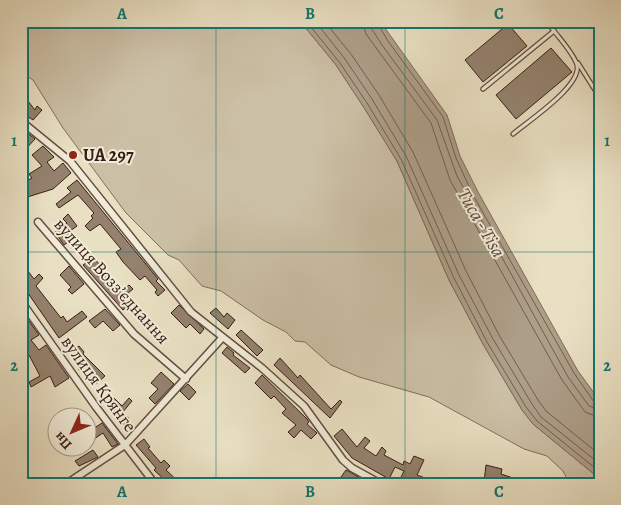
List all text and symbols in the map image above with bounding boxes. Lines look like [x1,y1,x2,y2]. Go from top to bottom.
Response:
text: A [116,3,128,25]
text: B [305,3,315,25]
text: C [494,3,504,25]
text: 1 [11,130,17,152]
text: 1 [604,130,610,152]
place label: UA 297 [83,143,134,167]
marker: UA 297 [67,149,79,161]
water label: Тиса - Tisa [451,184,511,263]
street label: вулиця Воззʼєднання [49,213,175,349]
street label: вулиця Крянге [56,331,142,437]
text: 2 [10,355,18,377]
text: 2 [603,355,611,377]
north arrow [48,408,98,458]
text: Пн [50,427,76,454]
text: A [116,481,128,503]
text: B [305,481,315,503]
text: C [494,481,504,503]

